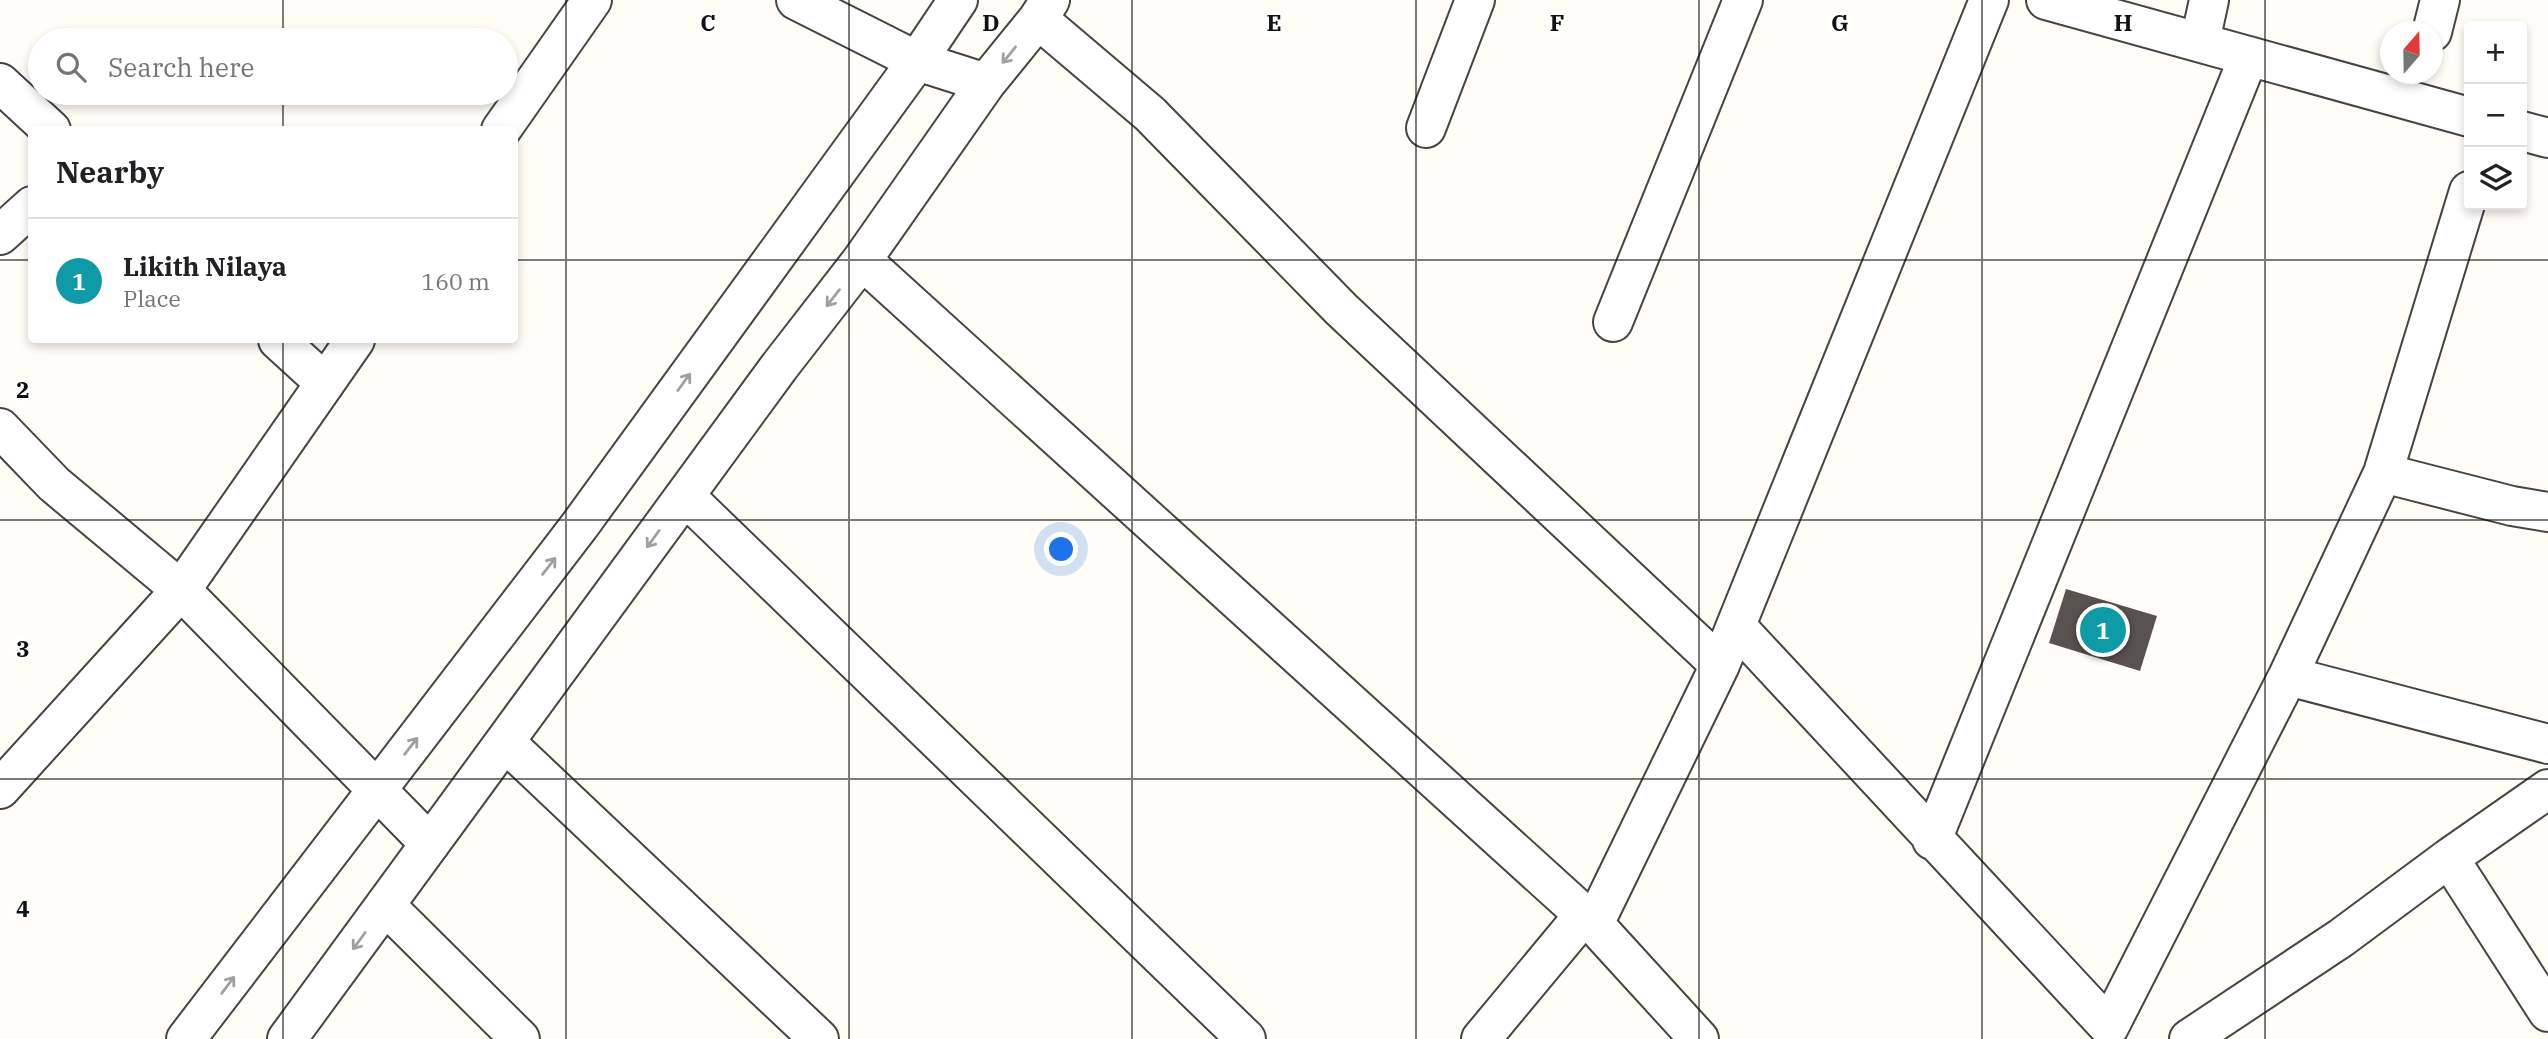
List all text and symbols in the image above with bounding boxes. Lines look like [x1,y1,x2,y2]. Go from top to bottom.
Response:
text: C [700,7,716,37]
text: D [982,7,1000,37]
text: E [1266,7,1282,37]
text: F [1550,7,1564,37]
text: G [1831,7,1849,37]
text: H [2114,7,2132,37]
north arrow [2380,21,2443,84]
map controls [2464,21,2527,210]
button: + [2464,21,2527,84]
search box [28,28,518,105]
one-way arrow [1001,45,1017,63]
icon: search [52,48,90,86]
text: Search here [108,50,254,84]
button: − [2464,84,2527,147]
button: layers [2464,147,2527,210]
text: Nearby [56,152,164,191]
text: Likith Nilaya [123,249,287,283]
text: 1 [72,266,86,296]
text: 160 m [421,266,490,296]
text: Place [123,283,181,313]
one-way arrow [825,288,840,307]
one-way arrow [677,373,691,392]
text: 2 [16,374,30,404]
one-way arrow [645,529,660,548]
your location [1044,532,1078,566]
one-way arrow [542,557,557,575]
pin: 1 [2080,604,2126,656]
text: 3 [16,633,30,663]
one-way arrow [403,737,418,756]
text: 4 [16,893,30,923]
one-way arrow [352,931,367,950]
one-way arrow [220,976,235,995]

